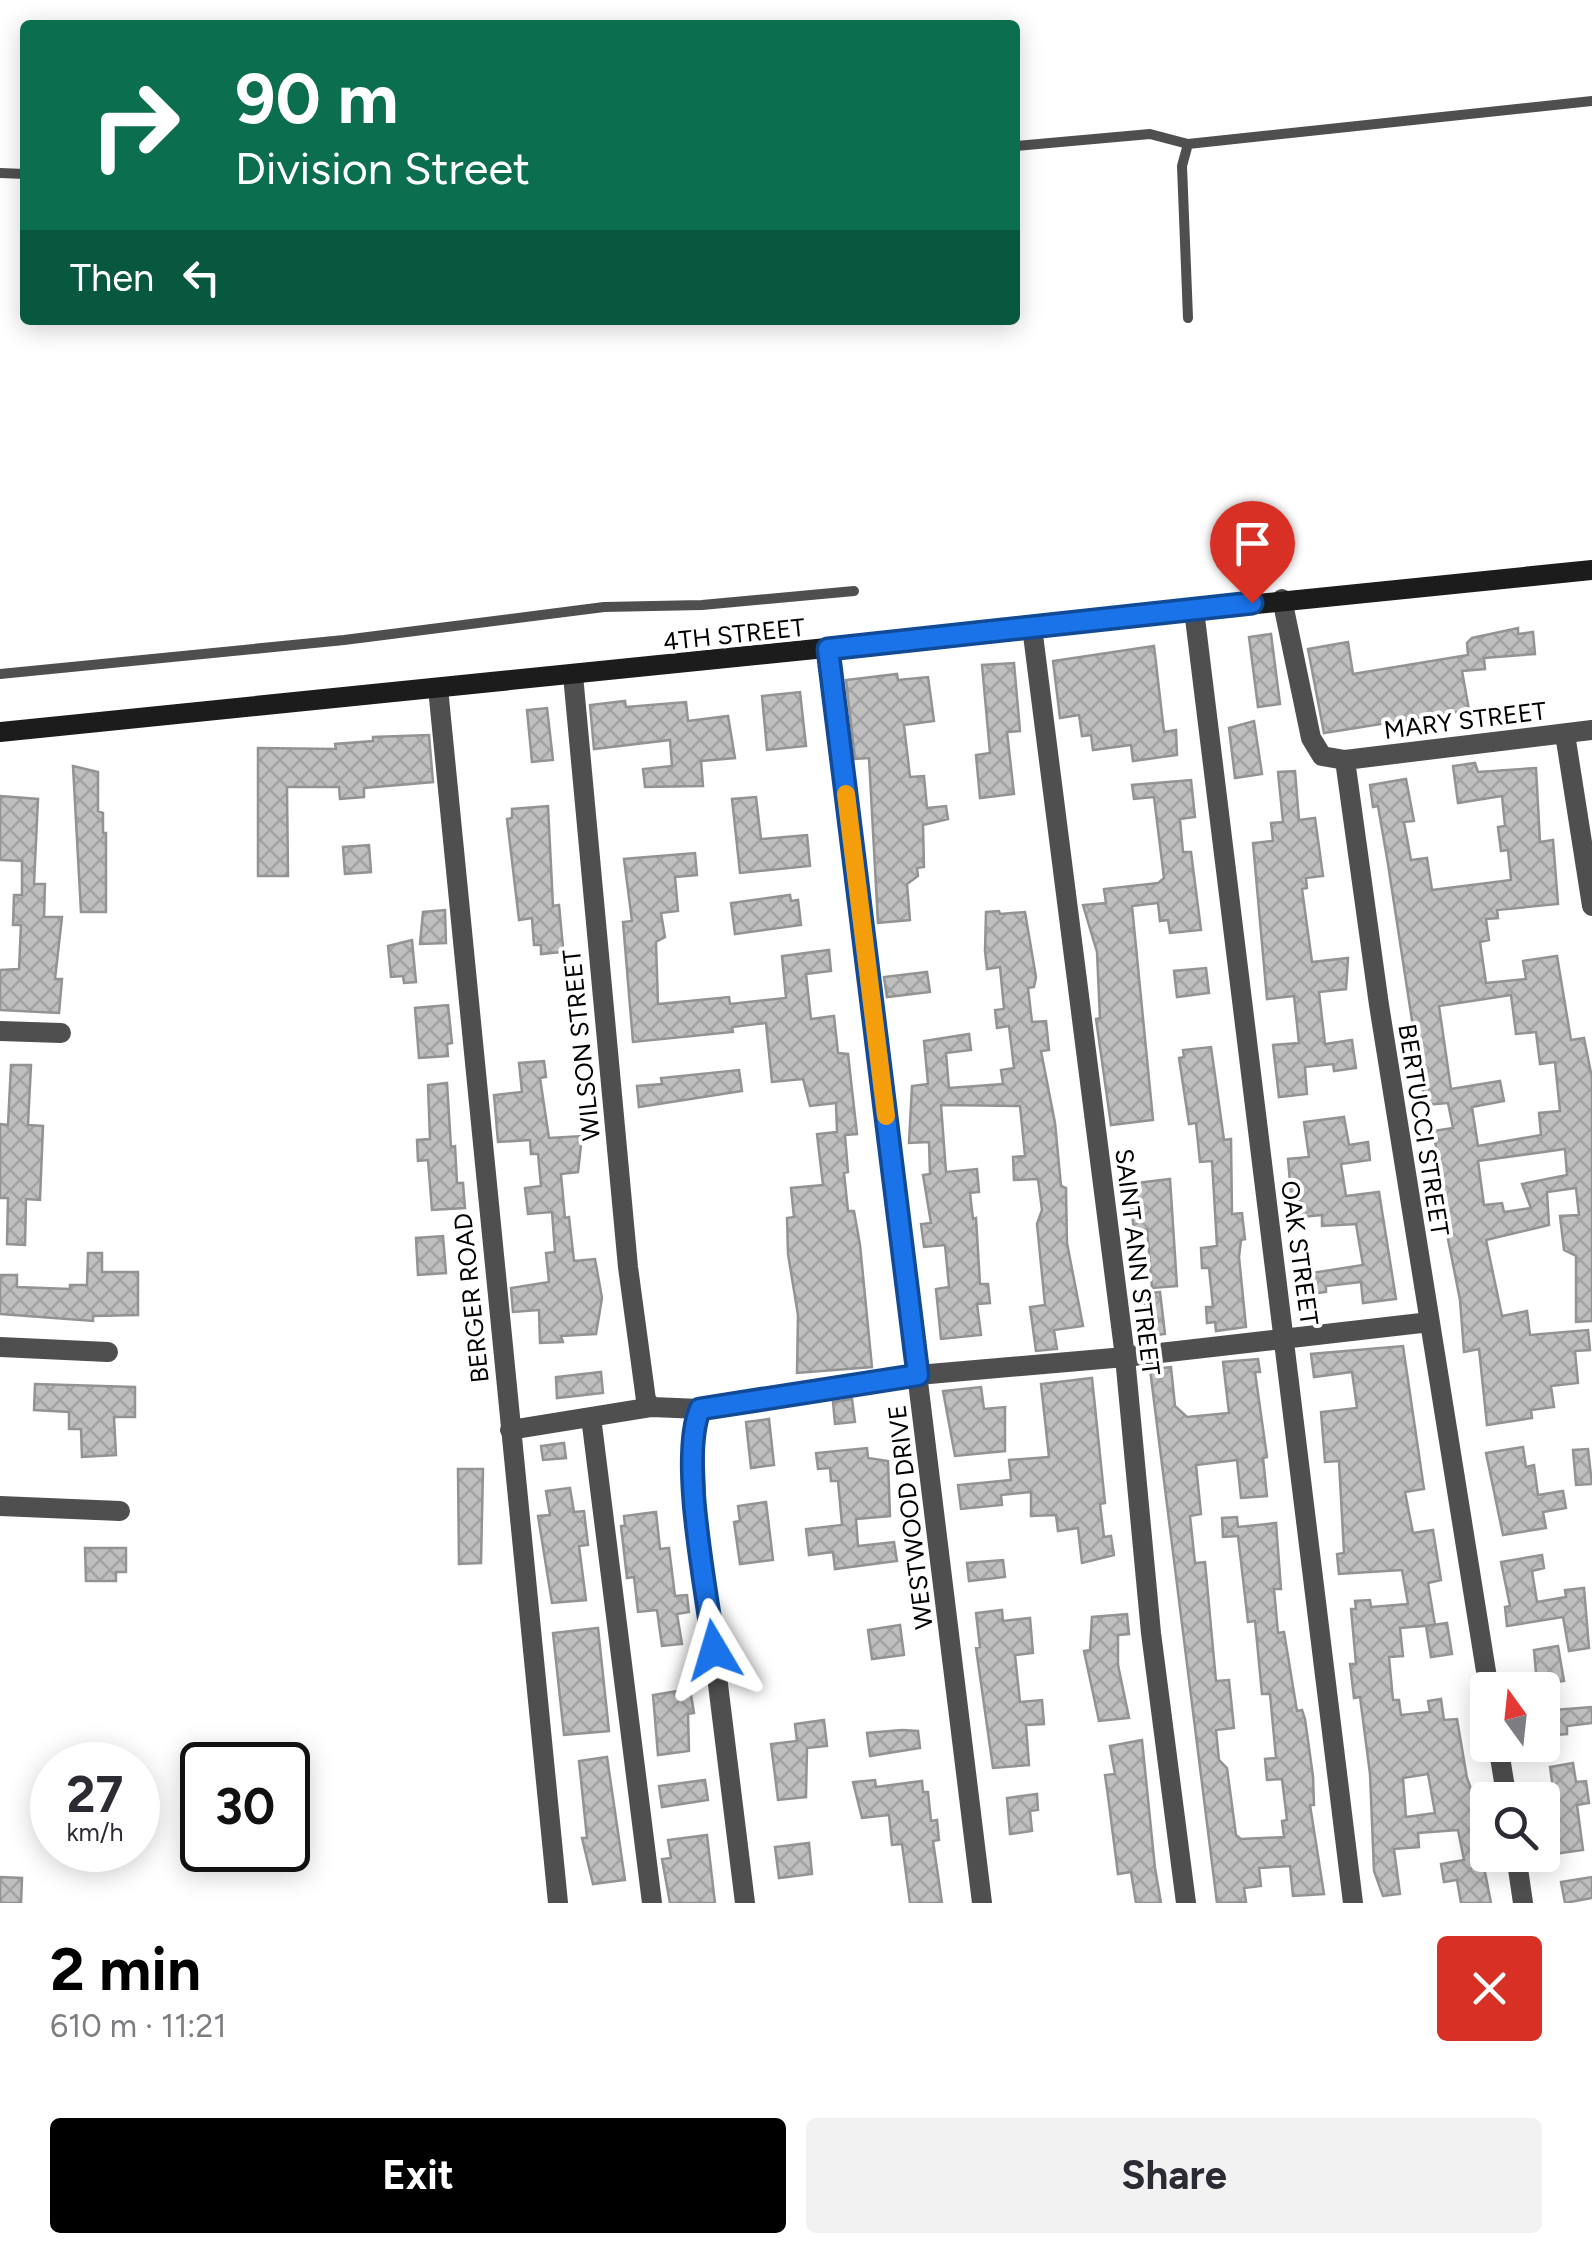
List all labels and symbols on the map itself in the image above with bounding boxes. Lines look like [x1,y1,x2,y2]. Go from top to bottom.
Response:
pin [1210,501,1295,604]
street label: 4TH STREET [662,612,807,656]
street label: MARY STREET [1382,695,1548,745]
street label: WILSON STREET [556,948,606,1142]
street label: BERTUCCI STREET [1392,1022,1456,1238]
street label: SAINT ANN STREET [1109,1147,1167,1377]
street label: OAK STREET [1275,1179,1325,1328]
street label: BERGER ROAD [447,1212,495,1384]
street label: WESTWOOD DRIVE [881,1403,939,1631]
position arrow [662,1598,766,1702]
north arrow [1470,1672,1560,1762]
speed limit sign: 30 [180,1742,310,1872]

